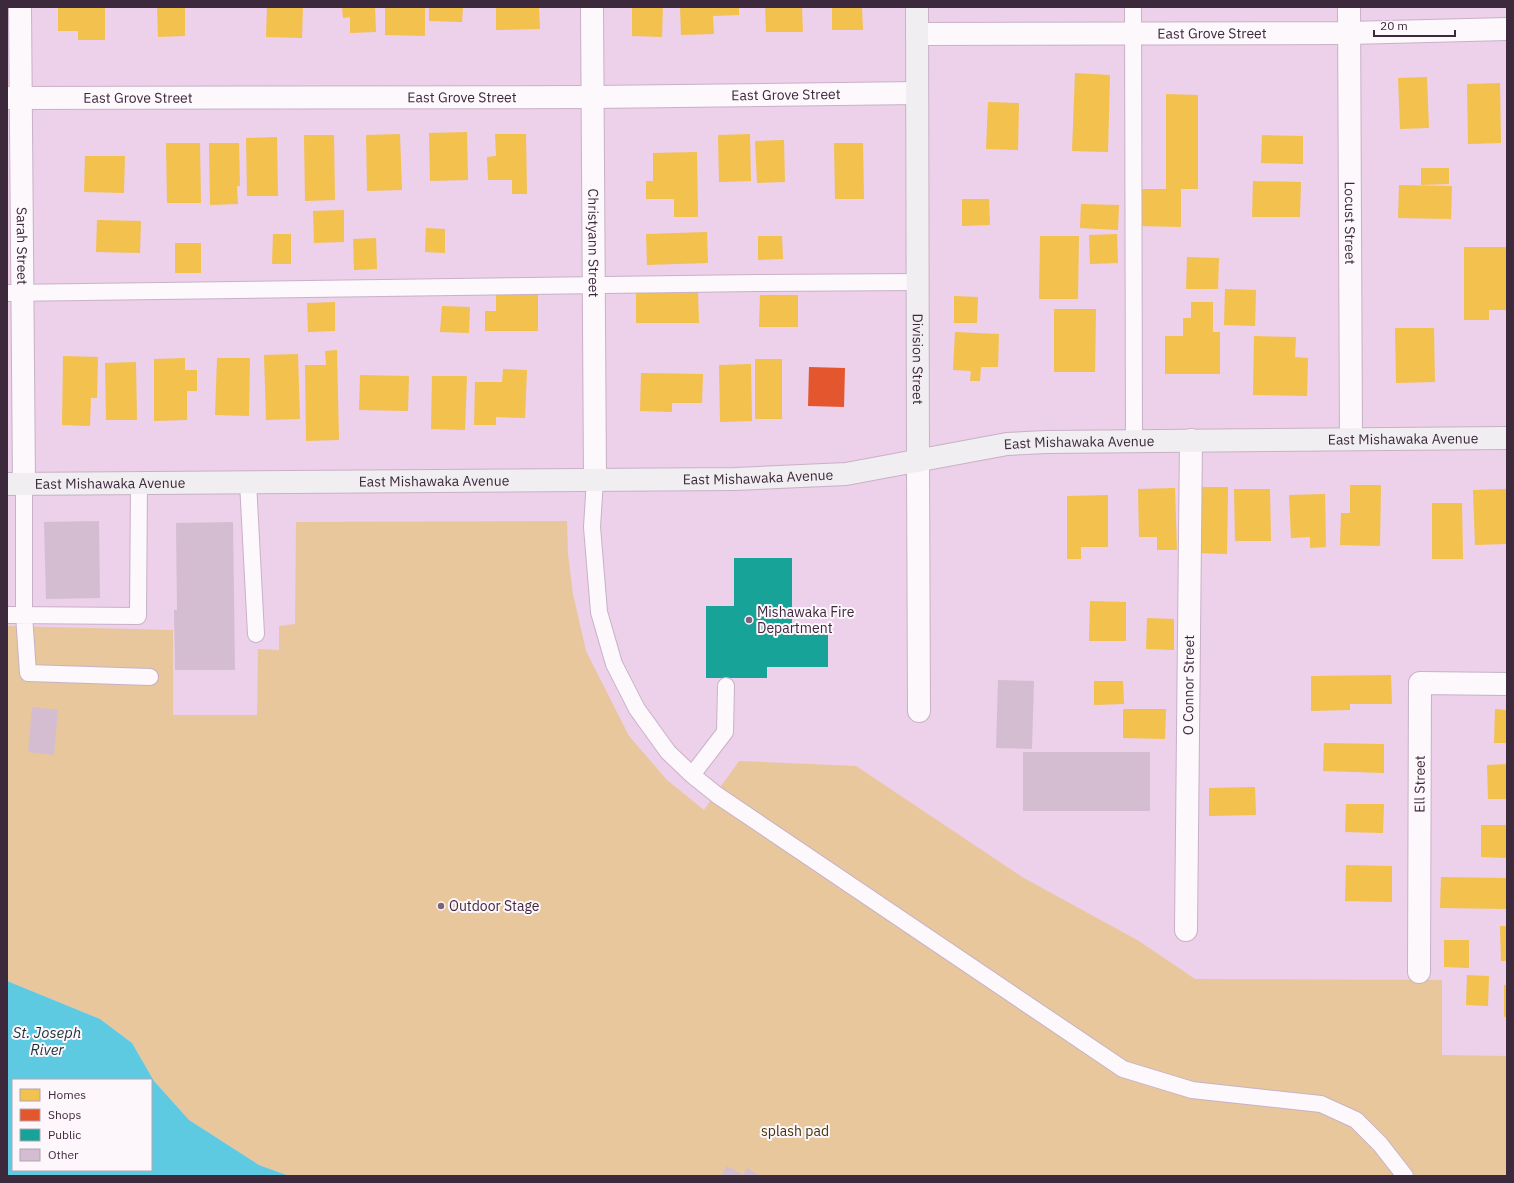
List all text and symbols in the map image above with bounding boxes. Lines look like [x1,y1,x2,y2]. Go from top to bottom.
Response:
scale bar [1374,12,1455,38]
text: 20 m [1380,18,1408,33]
street label: East Grove Street [1157,24,1267,42]
street label: East Grove Street [731,85,841,104]
street label: East Grove Street [407,88,517,106]
street label: East Grove Street [83,89,193,107]
street label: Locust Street [1341,181,1359,265]
street label: Christyann Street [584,188,603,298]
street label: Sarah Street [13,207,31,285]
street label: Division Street [909,313,927,405]
street label: East Mishawaka Avenue [1328,429,1479,449]
street label: East Mishawaka Avenue [1003,432,1155,453]
street label: East Mishawaka Avenue [683,466,834,488]
street label: East Mishawaka Avenue [359,472,510,491]
street label: East Mishawaka Avenue [35,474,186,493]
place label: Mishawaka Fire Department [757,603,855,637]
marker: Mishawaka Fire Department [744,615,754,625]
street label: O Connor Street [1179,635,1198,735]
street label: Ell Street [1411,755,1429,813]
place label: Outdoor Stage [449,897,540,915]
marker: Outdoor Stage [436,901,446,911]
water label: St. Joseph River [13,1023,81,1059]
legend [12,1079,152,1171]
text: Homes [48,1087,86,1102]
text: Shops [48,1107,81,1122]
park label: splash pad [761,1122,829,1140]
text: Public [48,1127,81,1142]
text: Other [48,1147,79,1162]

